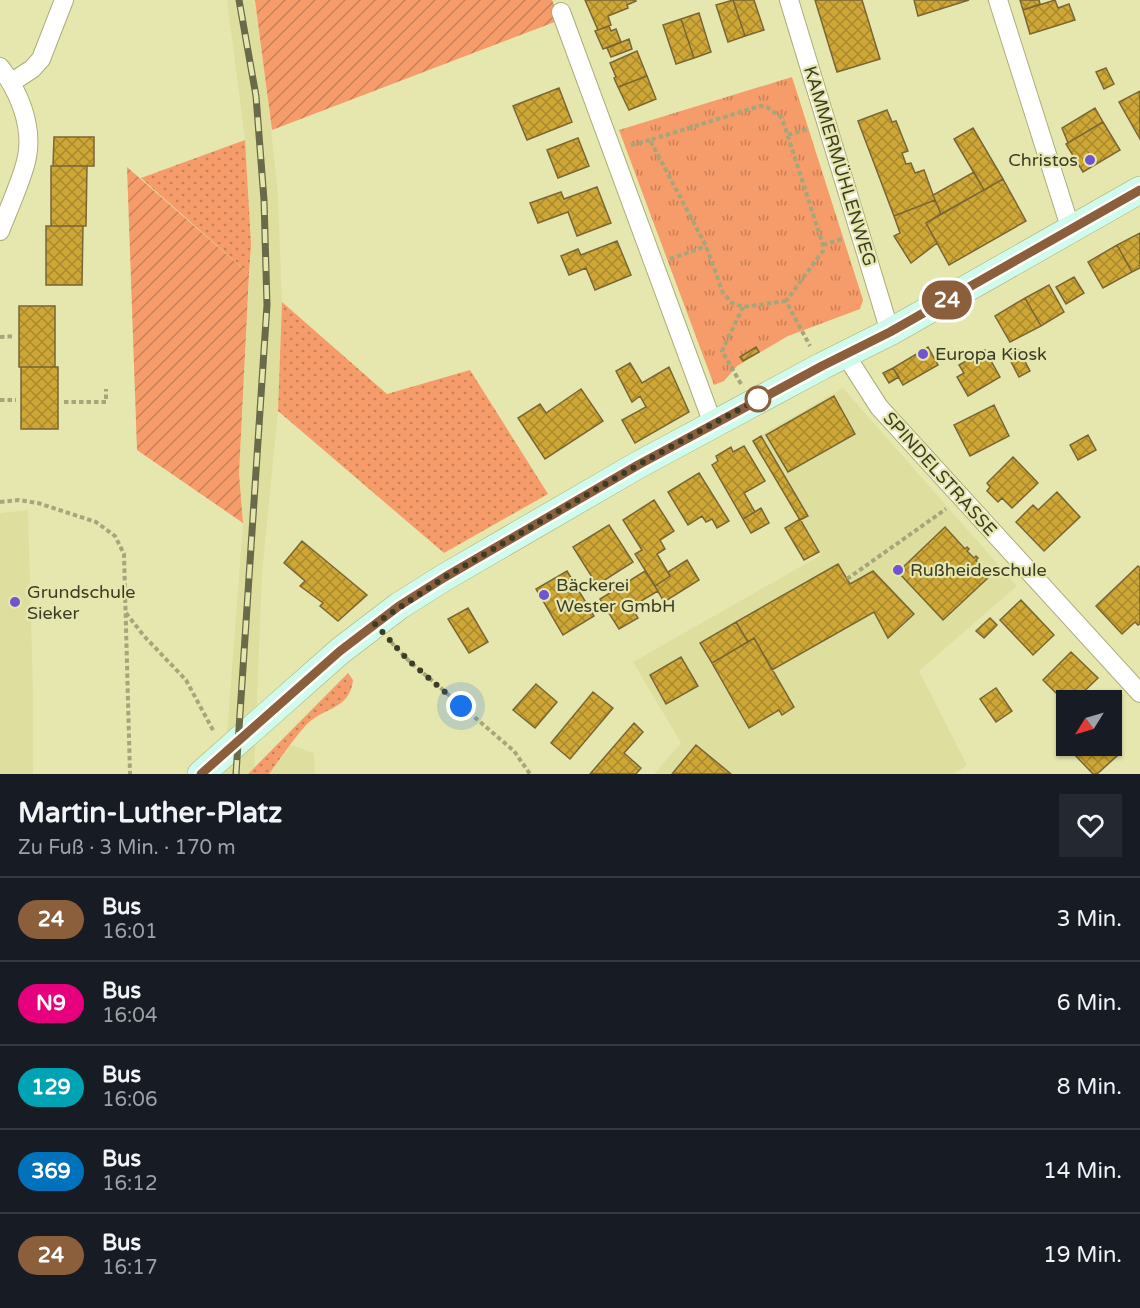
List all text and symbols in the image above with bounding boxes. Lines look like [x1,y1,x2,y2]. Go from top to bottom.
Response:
street label: KAMMERMÜHLENWEG [799,63,881,269]
place label: Christos [1008,149,1078,171]
marker: Christos [1083,153,1097,167]
line badge: 24 [920,280,974,320]
text: 24 [934,288,960,313]
place label: Europa Kiosk [935,343,1047,365]
marker: Europa Kiosk [916,347,930,361]
unlabelled marker [745,386,771,412]
street label: SPINDELSTRASSE [878,407,1002,541]
place label: Rußheideschule [910,559,1047,581]
marker: Rußheideschule [891,563,905,577]
place label: Bäckerei Wester GmbH [556,574,676,617]
place label: Grundschule Sieker [27,581,136,624]
marker: Bäckerei Wester GmbH [537,588,551,602]
marker: Grundschule Sieker [8,595,22,609]
north arrow [1056,690,1122,756]
map controls [1056,690,1122,756]
your location [446,691,476,721]
button: heart [1059,794,1122,857]
text: Martin-Luther-Platz [18,796,282,830]
text: Zu Fuß · 3 Min. · 170 m [18,836,236,860]
text: Bus [102,894,141,920]
text: 3 Min. [1057,906,1122,932]
text: 24 [38,907,64,932]
text: 16:01 [102,920,157,944]
text: Bus [102,978,141,1004]
text: 6 Min. [1057,990,1122,1016]
text: N9 [36,991,66,1016]
text: 16:04 [102,1004,157,1028]
text: Bus [102,1062,141,1088]
text: 8 Min. [1057,1074,1122,1100]
text: 129 [31,1075,71,1100]
text: 16:06 [102,1088,157,1112]
text: Bus [102,1146,141,1172]
text: 14 Min. [1043,1158,1122,1184]
text: 369 [31,1159,71,1184]
text: 16:12 [102,1172,157,1196]
text: Bus [102,1230,141,1256]
text: 19 Min. [1043,1242,1122,1268]
text: 24 [38,1243,64,1268]
text: 16:17 [102,1256,157,1280]

